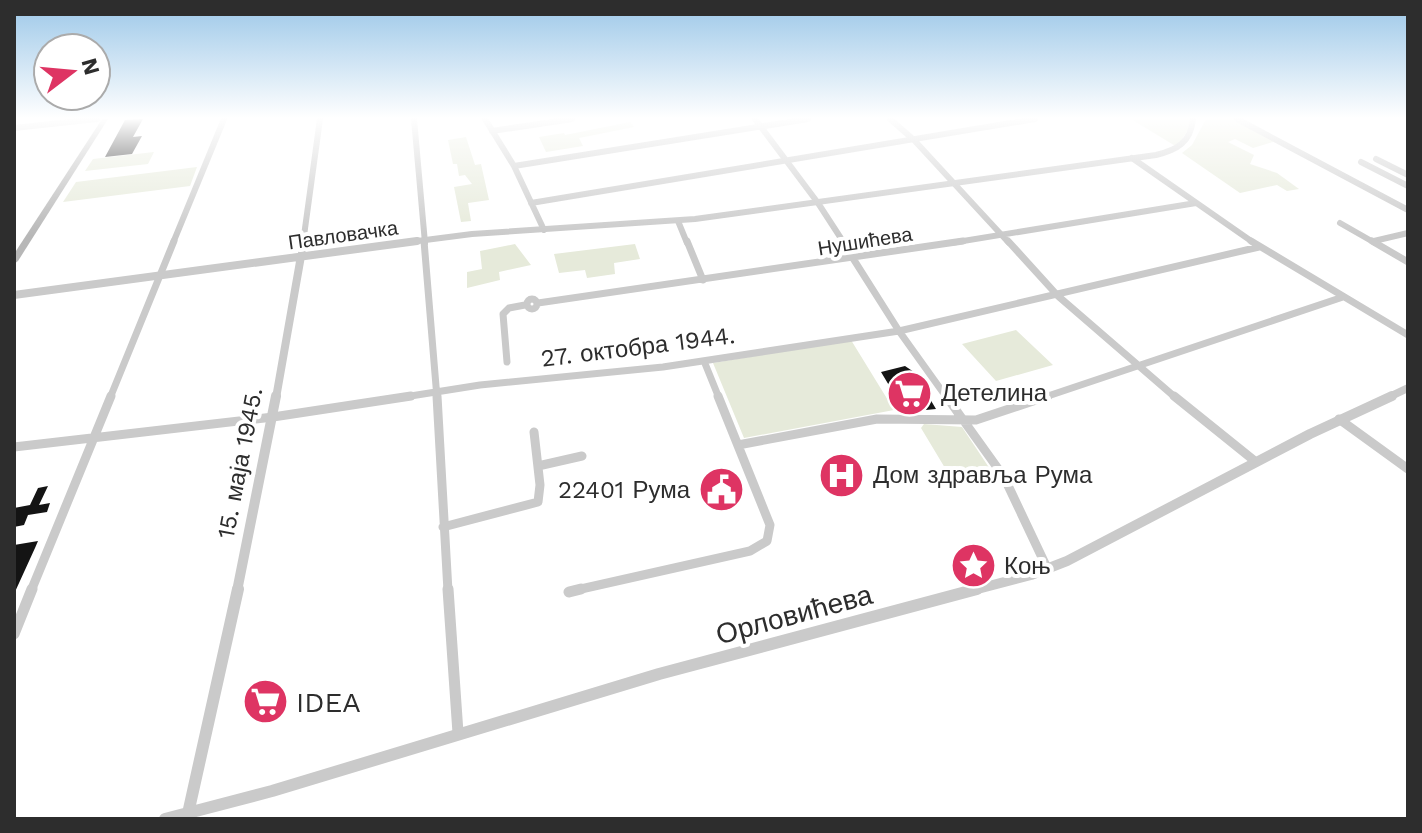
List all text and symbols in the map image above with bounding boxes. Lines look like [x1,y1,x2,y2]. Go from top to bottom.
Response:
north arrow [32,32,112,112]
text: N [76,55,105,78]
street label: Павловачка [287,215,400,255]
street label: Нушићева [816,222,915,260]
street label: 27. октобра 1944. [539,321,737,373]
supermarket icon: Детелина [886,369,934,417]
place label: Детелина [941,379,1048,407]
street label: 15. маја 1945. [212,385,268,541]
hospital icon: Дом здравља Рума [818,451,866,499]
place label: Дом здравља Рума [873,461,1093,489]
public building icon: 22401 Рума [697,466,745,514]
place label: 22401 Рума [558,476,691,504]
place icon: Коњ [949,542,997,590]
place label: Коњ [1004,552,1051,580]
street label: Орловићева [712,578,876,651]
supermarket icon: IDEA [241,678,289,726]
place label: IDEA [296,686,361,719]

